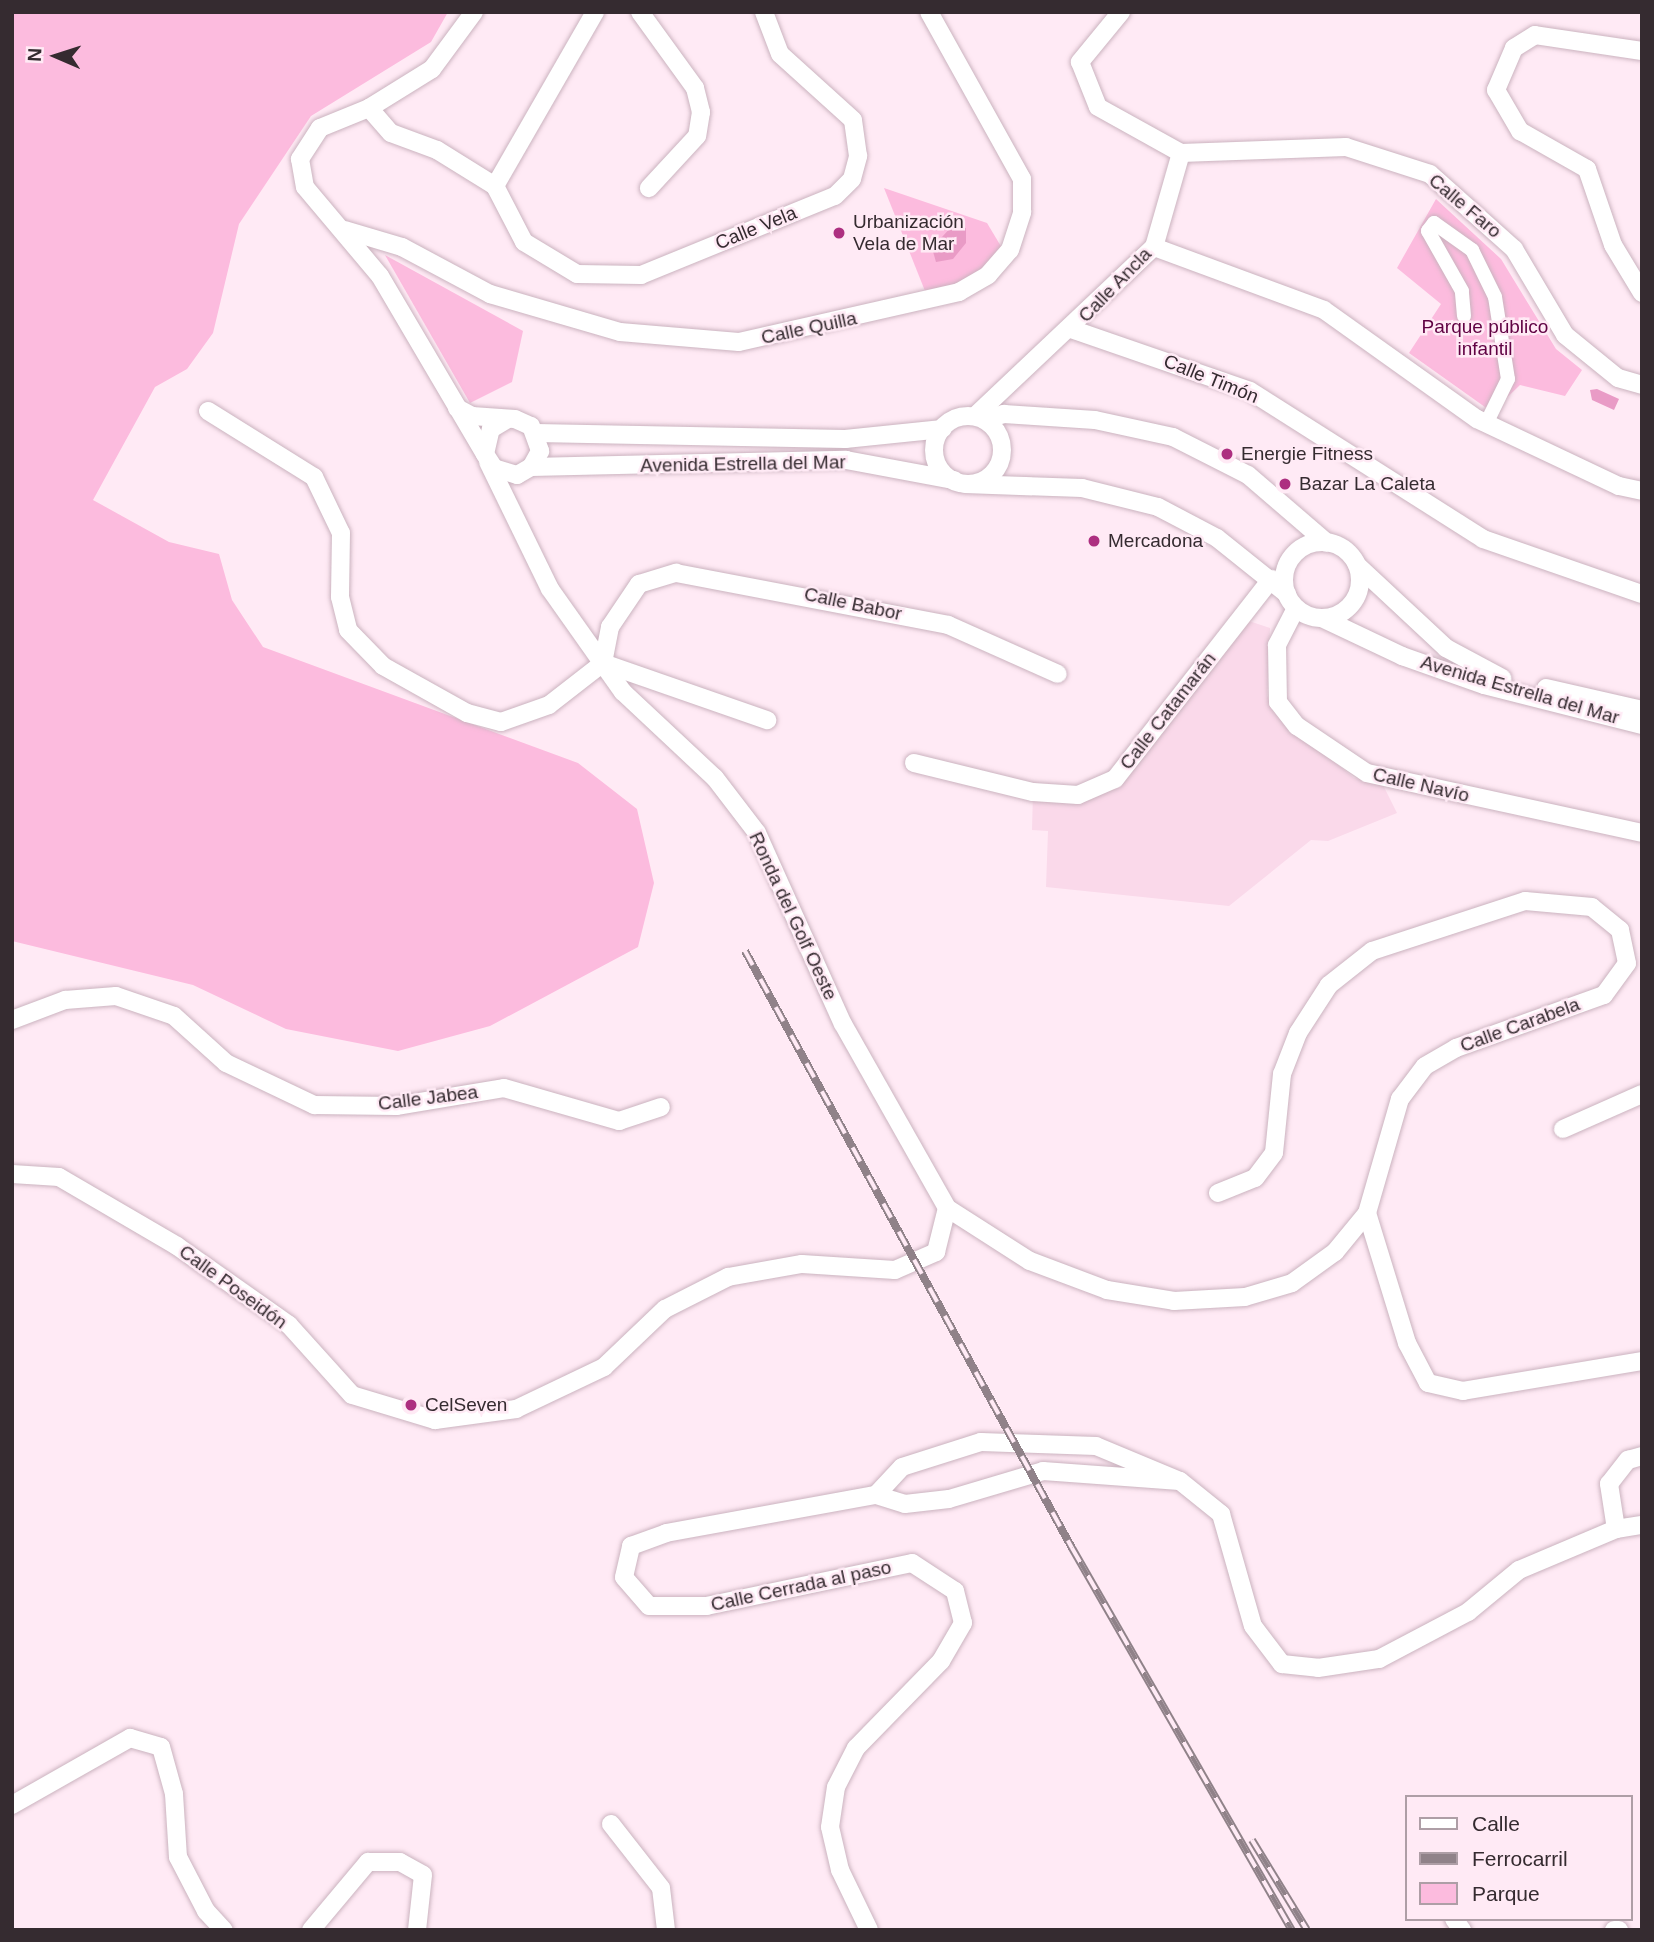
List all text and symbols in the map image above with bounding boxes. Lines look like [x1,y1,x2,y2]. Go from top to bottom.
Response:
north arrow [21,21,91,91]
text: N [24,47,45,62]
street label: Calle Faro [1424,169,1506,243]
street label: Calle Vela [712,201,800,255]
place label: Urbanización Vela de Mar [853,211,964,255]
marker: Urbanización Vela de Mar [831,225,847,241]
street label: Calle Ancla [1073,243,1157,327]
street label: Calle Quilla [759,307,859,349]
park label: Parque público infantil [1422,316,1548,360]
street label: Calle Timón [1160,350,1262,408]
place label: Energie Fitness [1241,443,1373,465]
marker: Energie Fitness [1219,446,1235,462]
street label: Avenida Estrella del Mar [640,451,846,477]
place label: Bazar La Caleta [1299,473,1435,495]
marker: Bazar La Caleta [1277,476,1293,492]
place label: Mercadona [1108,530,1203,552]
marker: Mercadona [1086,533,1102,549]
street label: Calle Babor [802,583,904,625]
street label: Calle Catamarán [1115,648,1221,774]
street label: Avenida Estrella del Mar [1418,651,1622,729]
street label: Calle Navío [1371,763,1471,807]
street label: Ronda del Golf Oeste [744,828,842,1004]
street label: Calle Carabela [1457,993,1583,1057]
street label: Calle Jabea [377,1081,479,1115]
street label: Calle Poseidón [175,1240,291,1334]
place label: CelSeven [425,1394,507,1416]
marker: CelSeven [403,1397,419,1413]
street label: Calle Cerrada al paso [709,1556,893,1616]
legend [1406,1795,1633,1921]
text: Calle [1472,1812,1520,1835]
text: Ferrocarril [1472,1847,1568,1870]
text: Parque [1472,1882,1540,1905]

